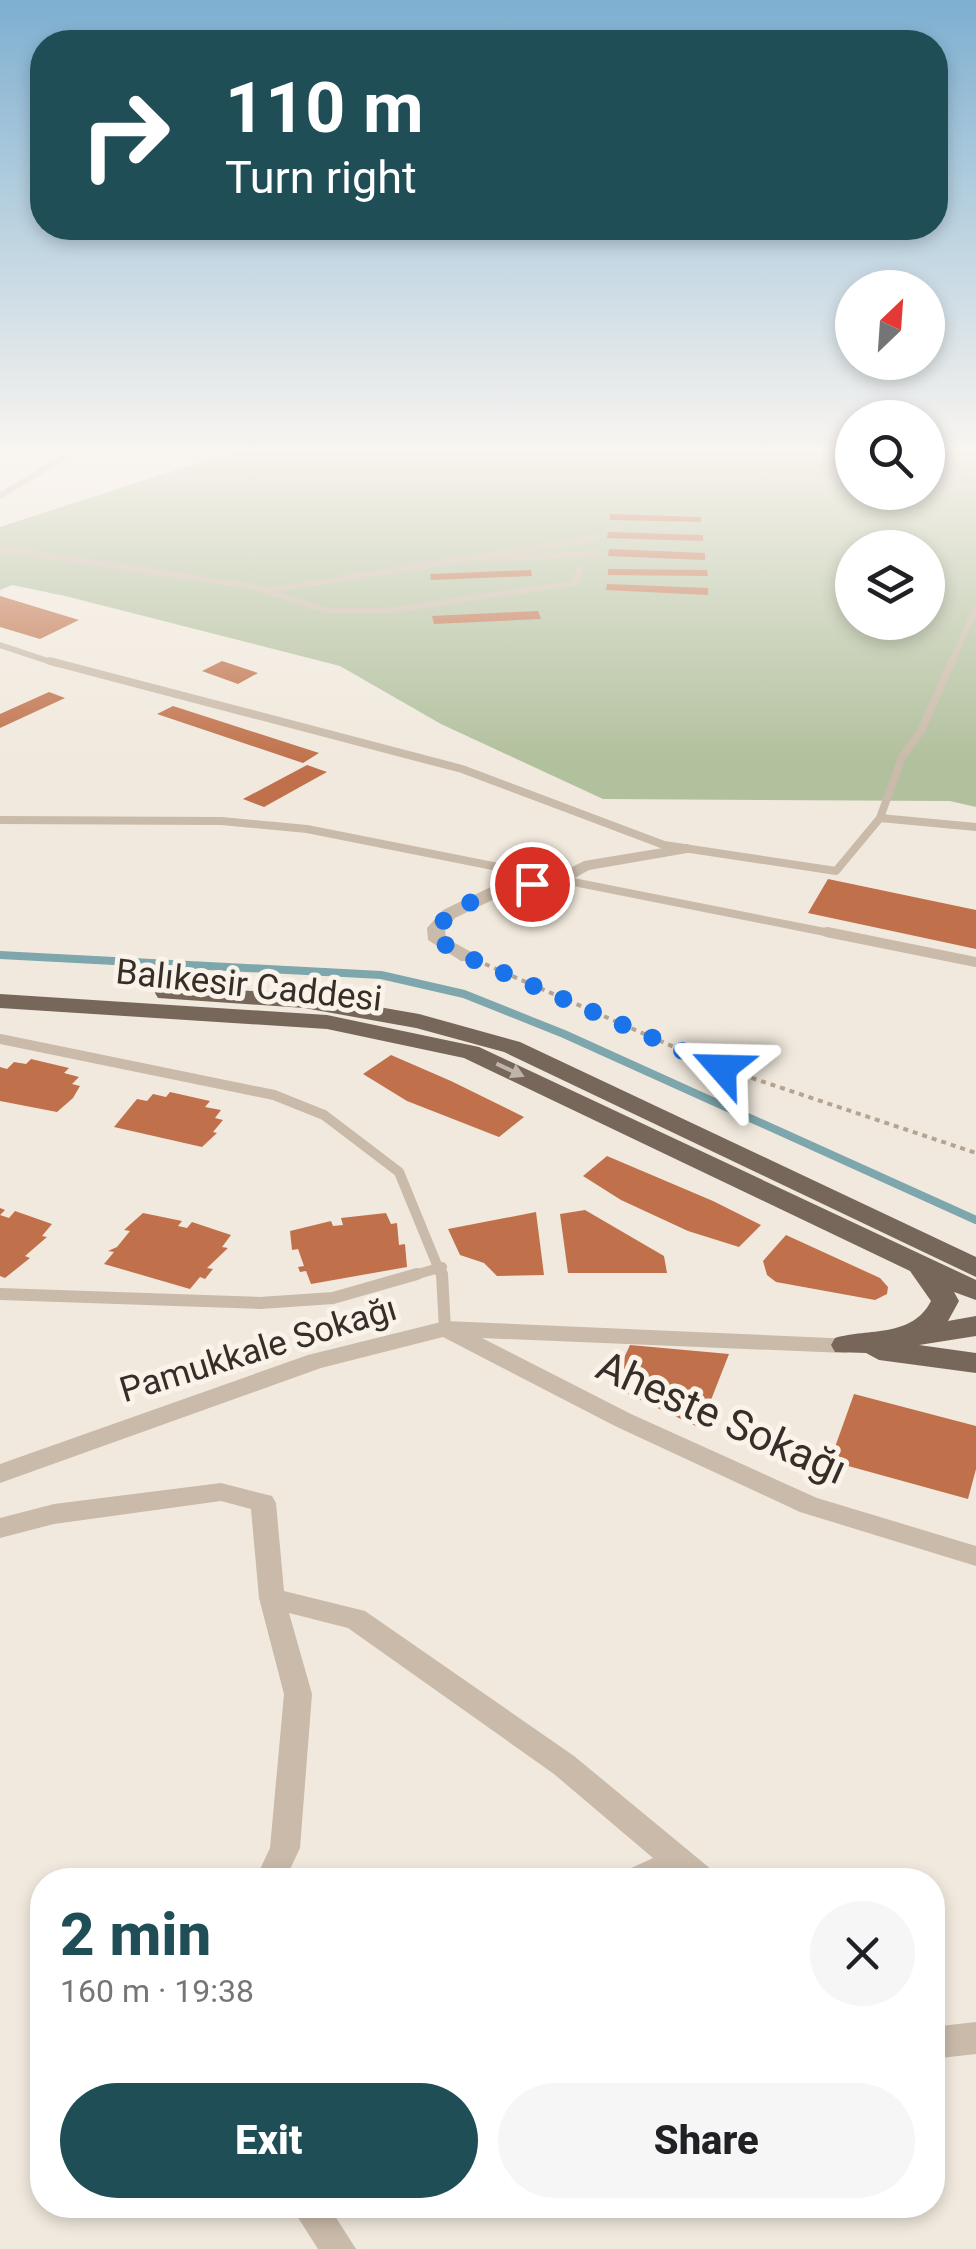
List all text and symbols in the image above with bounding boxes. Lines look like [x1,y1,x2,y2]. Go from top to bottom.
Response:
text: 110 m [225,67,424,149]
icon: right [60,70,190,200]
text: Turn right [225,151,417,204]
north arrow [835,270,945,380]
map controls [835,270,945,640]
button: search [835,400,945,510]
button: layers [835,530,945,640]
pin [490,842,575,927]
icon: arrive [505,857,560,912]
street label: Balıkesir Caddesi [114,951,384,1020]
position arrow [670,1016,774,1120]
one-way arrow [496,1061,525,1078]
street label: Pamukkale Sokağı [115,1288,401,1411]
street label: Aheste Sokağı [589,1341,854,1494]
text: 2 min [60,1899,211,1970]
button: close [810,1901,915,2006]
text: 160 m · 19:38 [60,1972,254,2010]
button: Exit [60,2083,478,2198]
button: Share [498,2083,915,2198]

